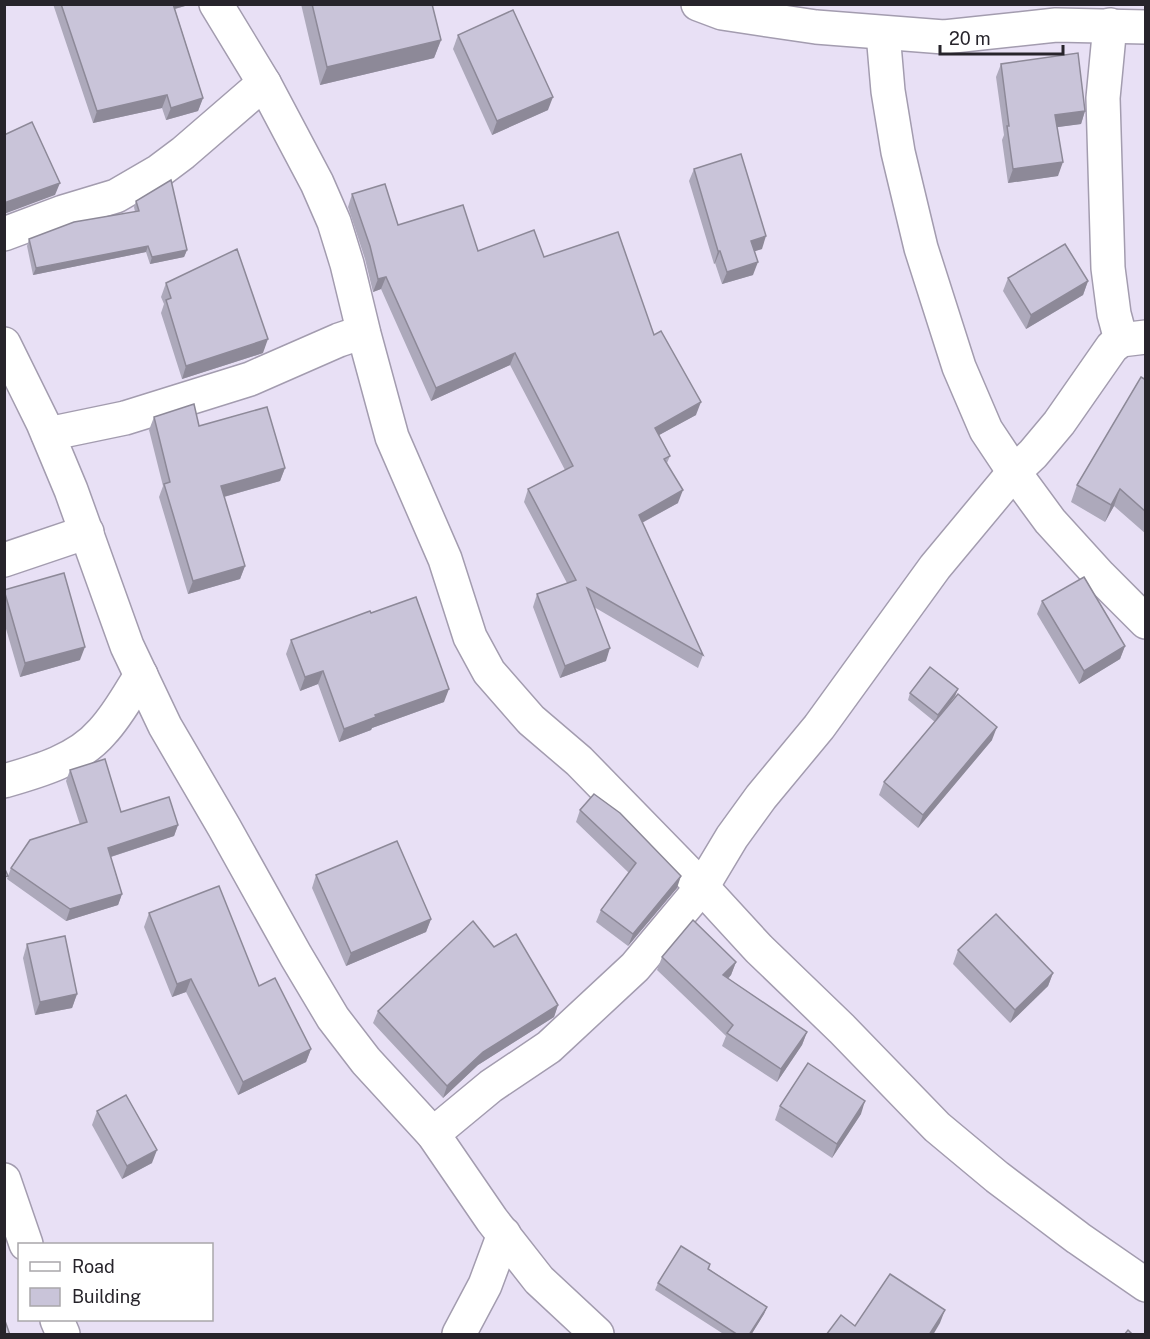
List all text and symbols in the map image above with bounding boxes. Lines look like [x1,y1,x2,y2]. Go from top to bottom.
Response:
scale bar [940,18,1063,56]
text: 20 m [949,28,991,49]
legend [18,1243,213,1321]
text: Road [72,1256,115,1277]
text: Building [72,1286,141,1307]

